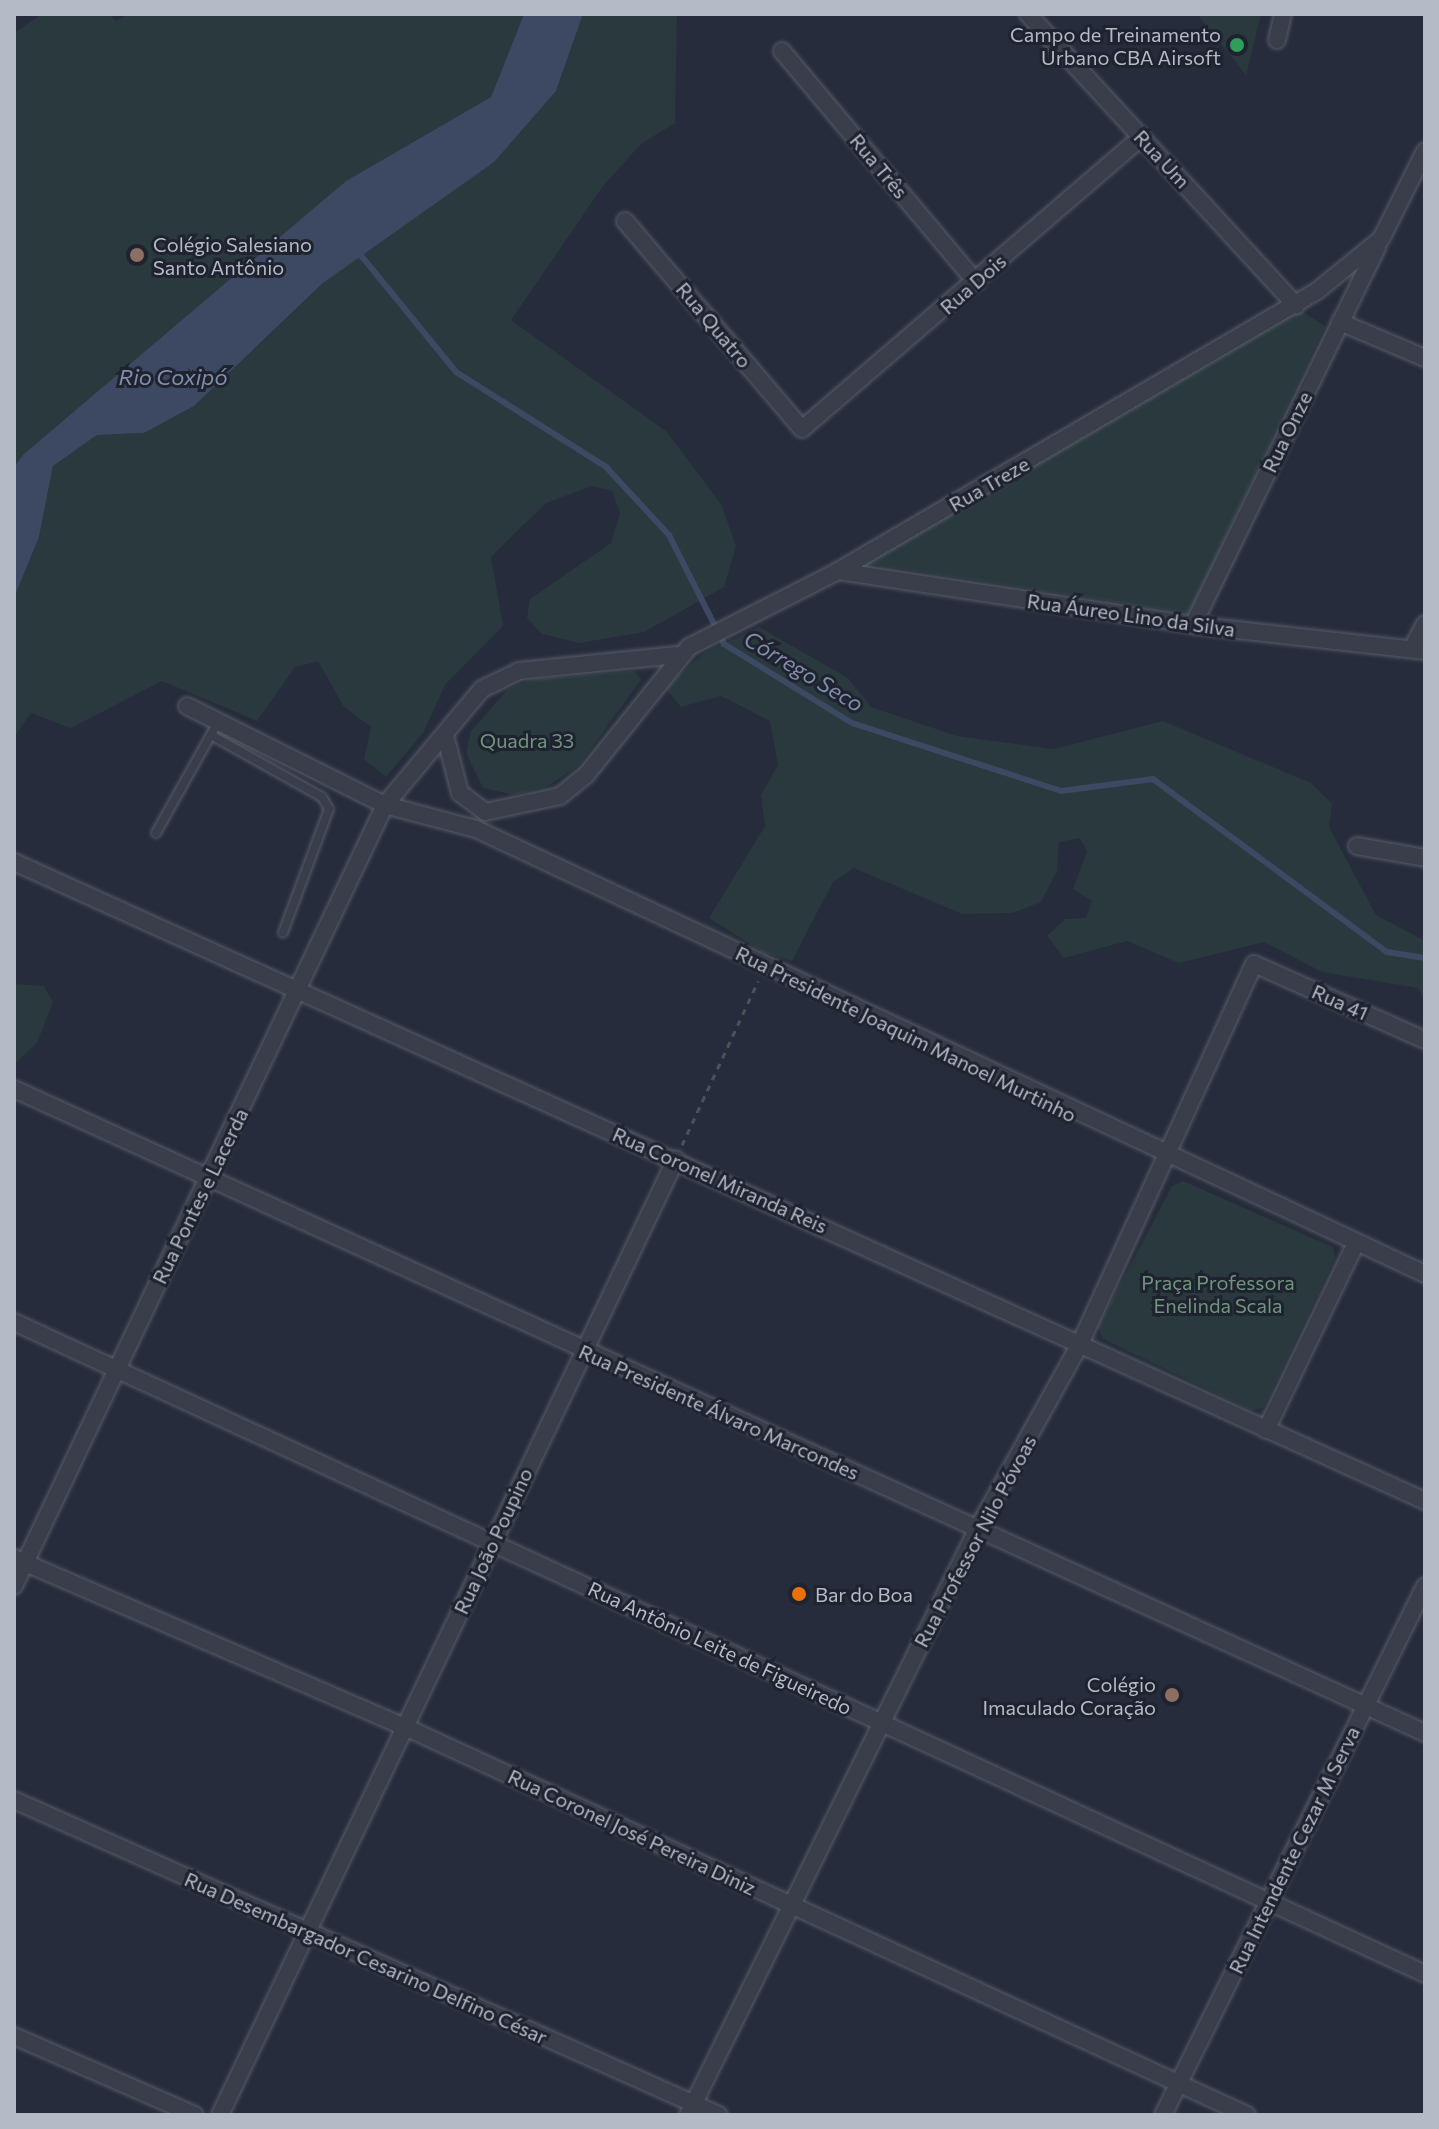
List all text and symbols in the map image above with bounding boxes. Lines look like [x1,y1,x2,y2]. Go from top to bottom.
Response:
place label: Campo de Treinamento Urbano CBA Airsoft [1010,22,1221,69]
marker: Campo de Treinamento Urbano CBA Airsoft [1228,36,1246,54]
street label: Rua Um [1129,125,1195,193]
street label: Rua Três [845,129,913,203]
place label: Colégio Salesiano Santo Antônio [153,232,312,279]
marker: Colégio Salesiano Santo Antônio [128,246,146,264]
street label: Rua Dois [935,249,1011,319]
street label: Rua Quatro [671,277,757,373]
water label: Rio Coxipó [118,364,228,390]
street label: Rua Onze [1257,388,1317,476]
street label: Rua Treze [945,451,1033,517]
street label: Rua Áureo Lino da Silva [1026,589,1236,641]
water label: Córrego Seco [740,625,868,717]
park label: Quadra 33 [480,728,574,752]
street label: Rua Presidente Joaquim Manoel Murtinho [732,941,1080,1127]
street label: Rua 41 [1308,979,1372,1025]
street label: Rua Pontes e Lacerda [147,1104,253,1288]
street label: Rua Coronel Miranda Reis [609,1122,831,1238]
park label: Praça Professora Enelinda Scala [1141,1271,1295,1318]
street label: Rua Presidente Álvaro Marcondes [575,1339,863,1485]
street label: Rua Professor Nilo Póvoas [909,1431,1041,1651]
street label: Rua João Poupino [449,1464,537,1618]
street label: Rua Antônio Leite de Figueiredo [584,1576,856,1720]
place label: Bar do Boa [815,1582,913,1606]
marker: Bar do Boa [790,1585,808,1603]
place label: Colégio Imaculado Coração [982,1672,1156,1719]
marker: Colégio Imaculado Coração [1163,1686,1181,1704]
street label: Rua Intendente Cezar M Serva [1224,1722,1364,1978]
street label: Rua Coronel José Pereira Diniz [504,1764,760,1900]
street label: Rua Desembargador Cesarino Delfino César [181,1867,551,2049]

